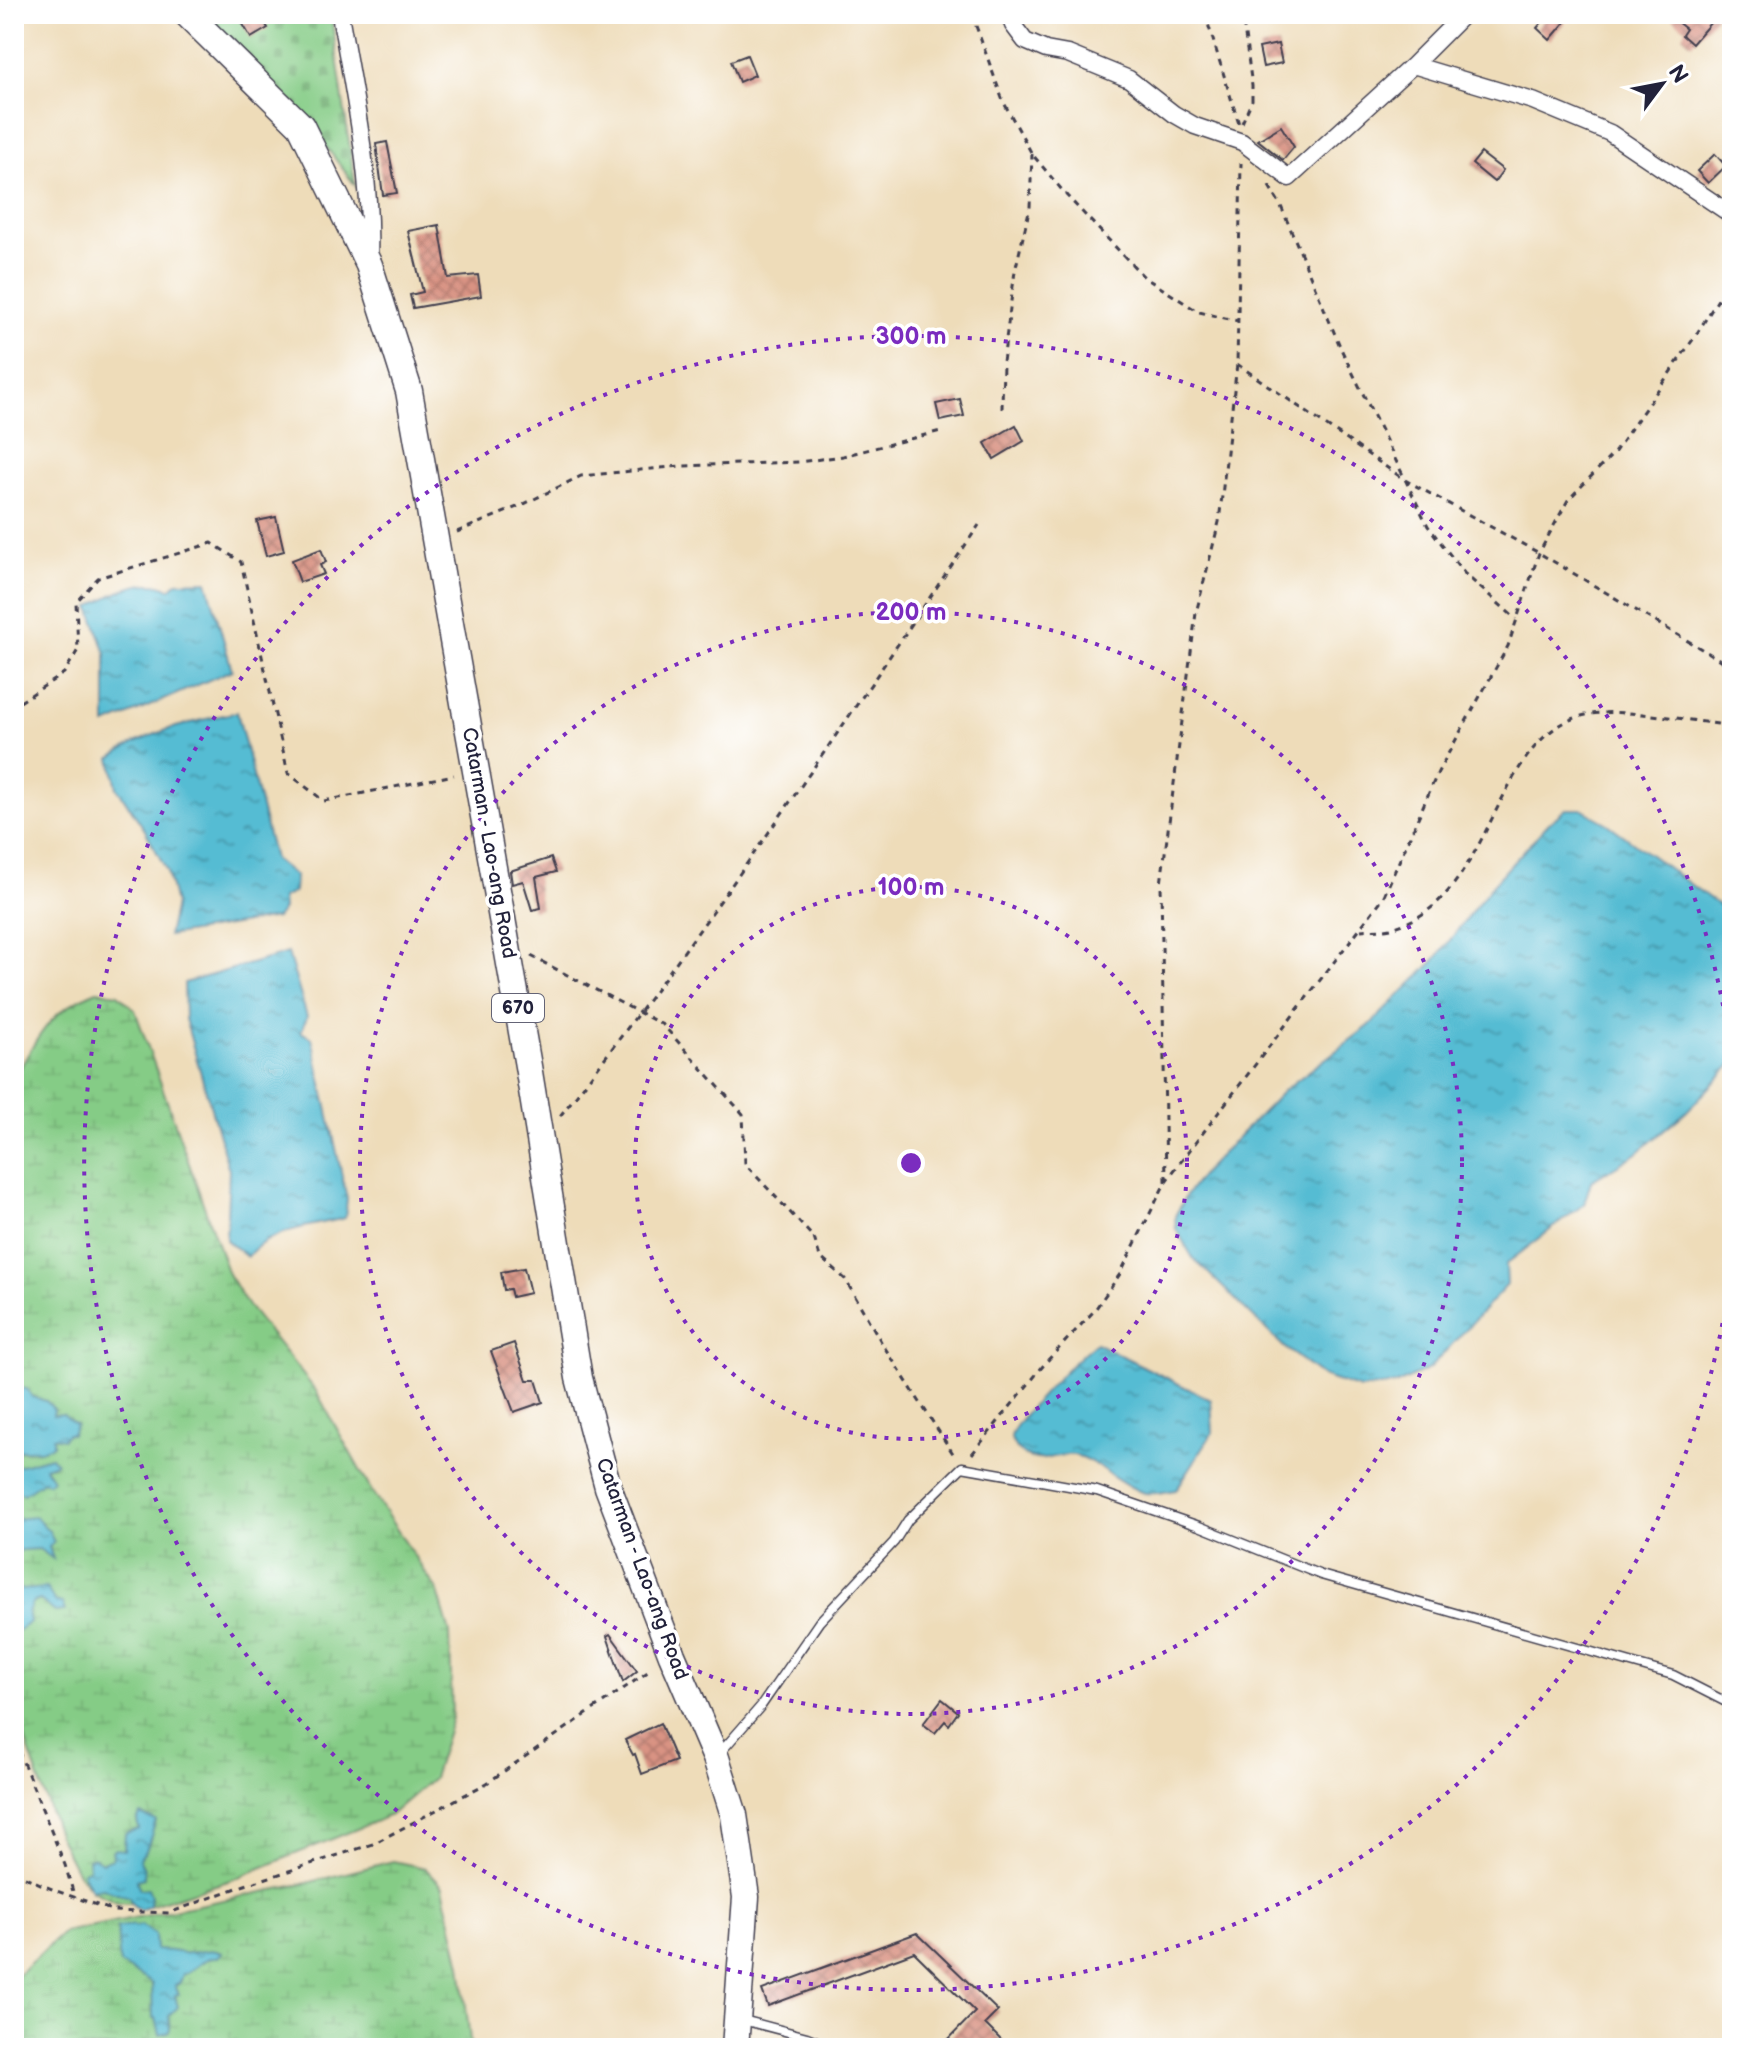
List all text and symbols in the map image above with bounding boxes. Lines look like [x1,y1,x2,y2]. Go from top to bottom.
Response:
north arrow [1622,44,1702,124]
text: N [1662,60,1694,88]
text: 300 m [876,322,946,351]
text: 200 m [876,598,946,627]
street label: Catarman - Lao-ang Road [457,726,521,960]
text: 100 m [878,873,944,902]
road number: 670 [492,994,544,1022]
centre of rings [897,1149,925,1177]
street label: Catarman - Lao-ang Road [591,1455,693,1683]

